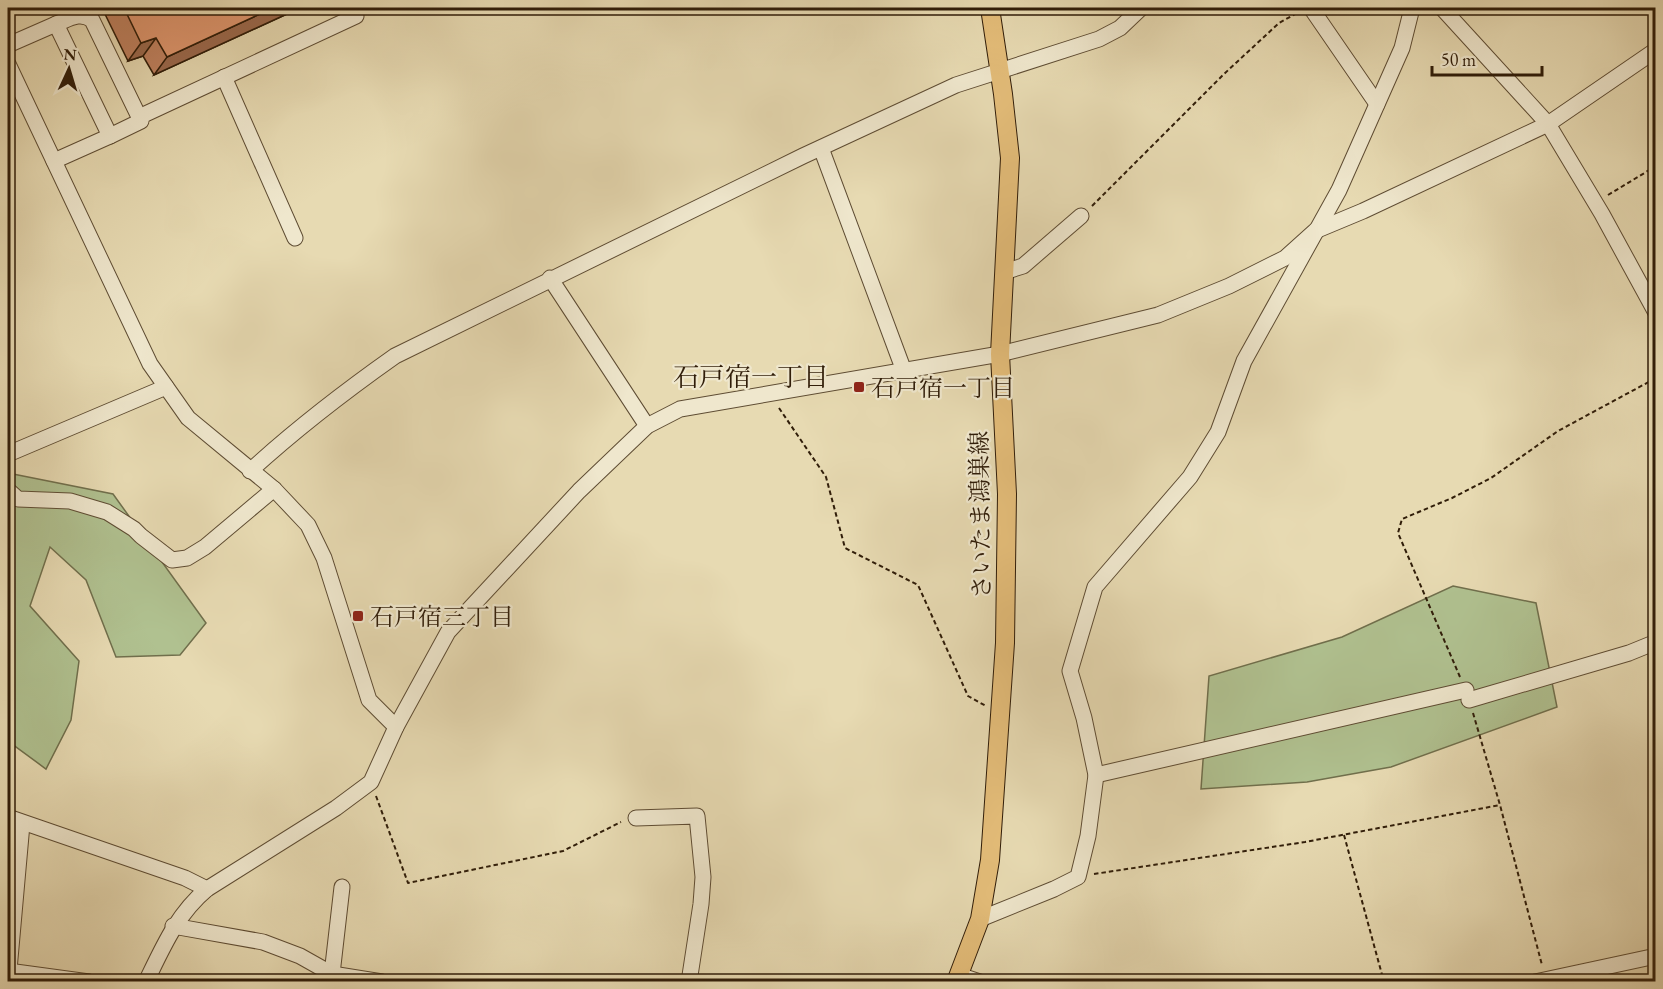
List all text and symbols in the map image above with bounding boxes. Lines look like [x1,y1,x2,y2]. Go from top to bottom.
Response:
north arrow [39,39,99,99]
scale bar [1432,39,1542,77]
text: N [63,44,77,65]
text: 50 m [1441,48,1476,71]
district label: 石戸宿一丁目 [673,360,829,394]
place label: 石戸宿一丁目 [871,372,1015,403]
marker: 石戸宿一丁目 [852,380,866,394]
street label: さいたま鴻巣線 [963,431,997,599]
place label: 石戸宿三丁目 [370,601,514,632]
marker: 石戸宿三丁目 [351,609,365,623]

